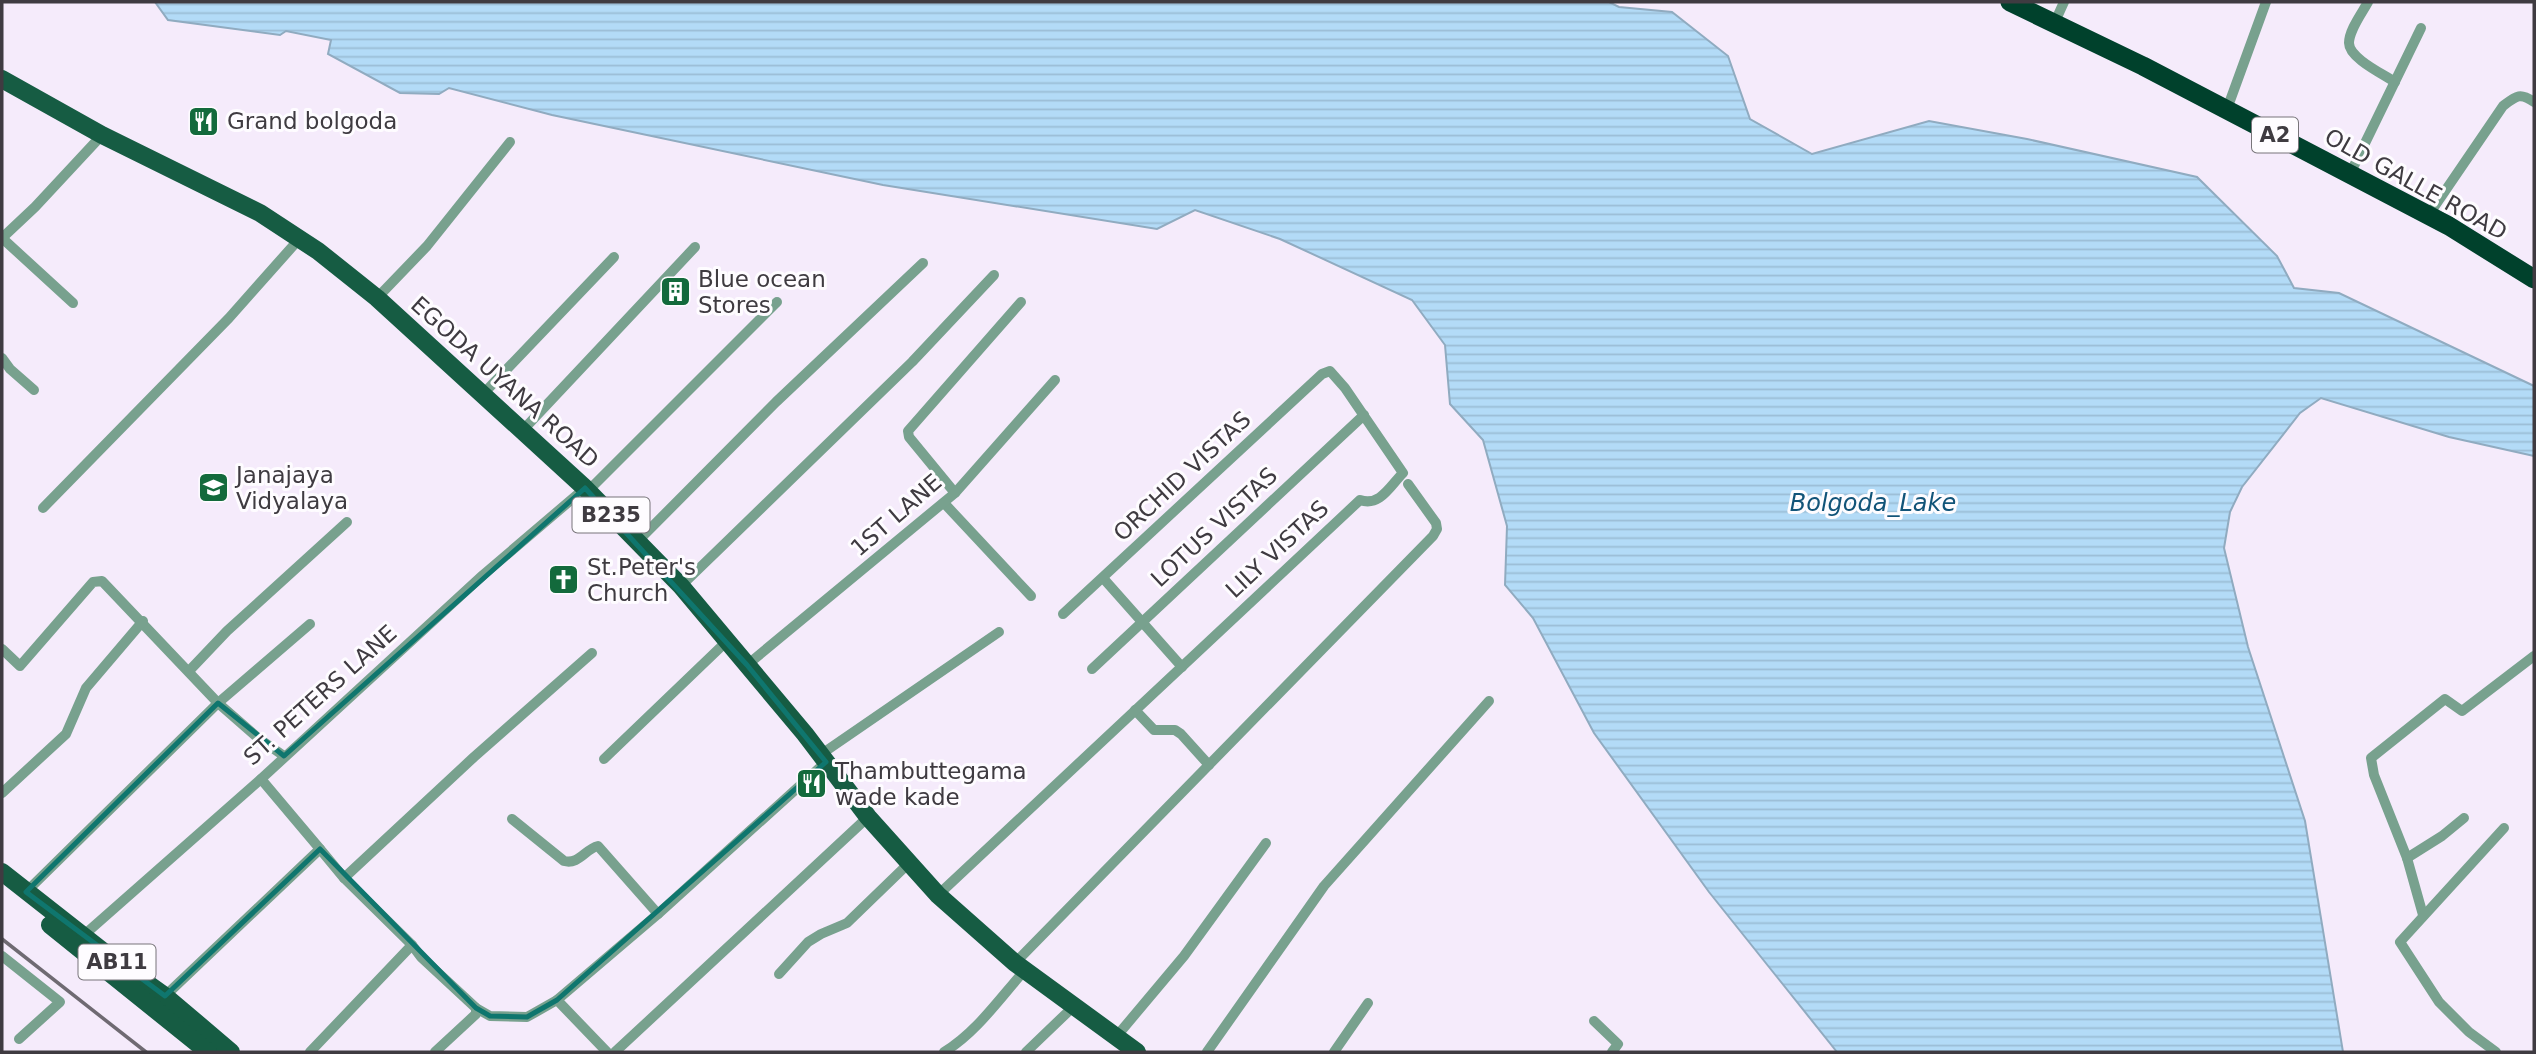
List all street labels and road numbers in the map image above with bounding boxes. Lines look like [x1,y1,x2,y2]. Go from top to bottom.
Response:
road number: A2 [2252,118,2298,152]
street label: OLD GALLE ROAD [2320,123,2512,245]
street label: EGODA UYANA ROAD [406,291,604,473]
street label: ORCHID VISTAS [1108,406,1256,546]
street label: LOTUS VISTAS [1146,462,1282,592]
street label: 1ST LANE [845,469,947,561]
street label: LILY VISTAS [1220,495,1334,603]
road number: B235 [572,498,650,532]
street label: ST. PETERS LANE [238,620,402,770]
road number: AB11 [78,944,156,979]

